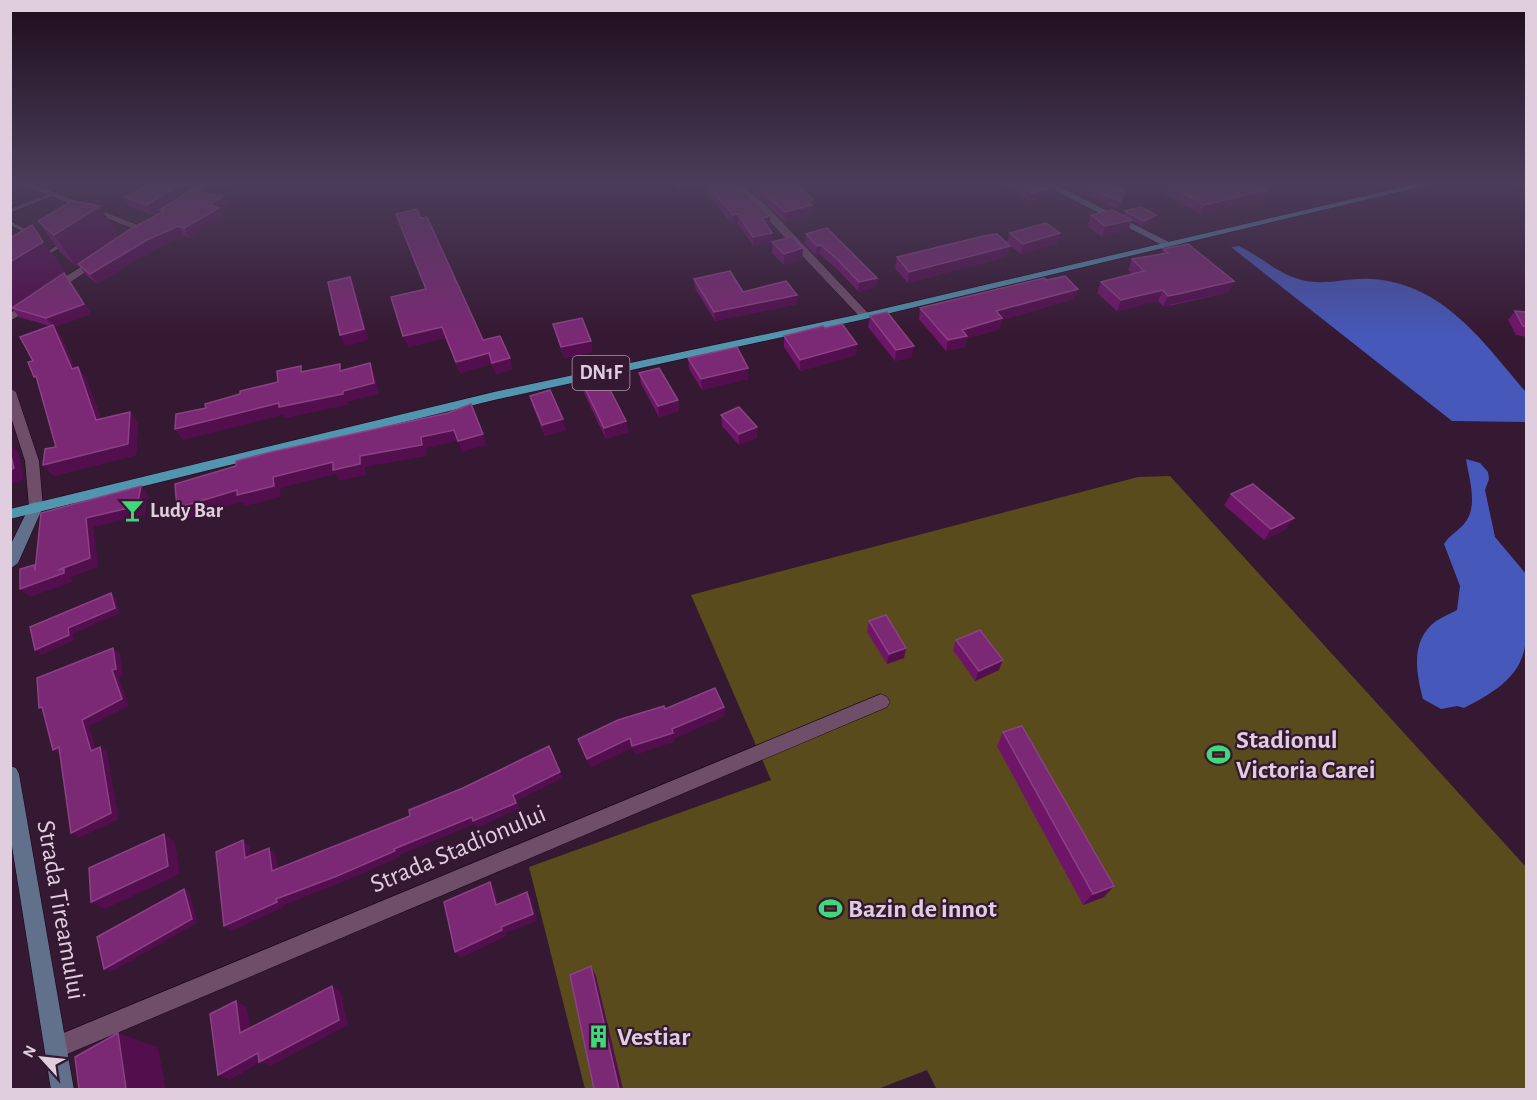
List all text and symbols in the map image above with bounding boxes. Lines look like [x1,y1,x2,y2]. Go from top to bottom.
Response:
road number: DN1F [572,356,630,390]
bar icon: Ludy Bar [119,497,145,523]
place label: Ludy Bar [150,500,224,521]
place label: Stadionul Victoria Carei [1236,727,1376,783]
sports icon: Stadionul Victoria Carei [1205,742,1231,768]
street label: Strada Stadionului [366,800,550,898]
street label: Strada Tireamului [32,818,90,1002]
sports icon: Bazin de innot [817,896,843,922]
place label: Bazin de innot [848,896,997,922]
building icon: Vestiar [586,1024,612,1050]
place label: Vestiar [617,1024,690,1050]
north arrow [12,1028,72,1088]
text: N [20,1043,39,1060]

